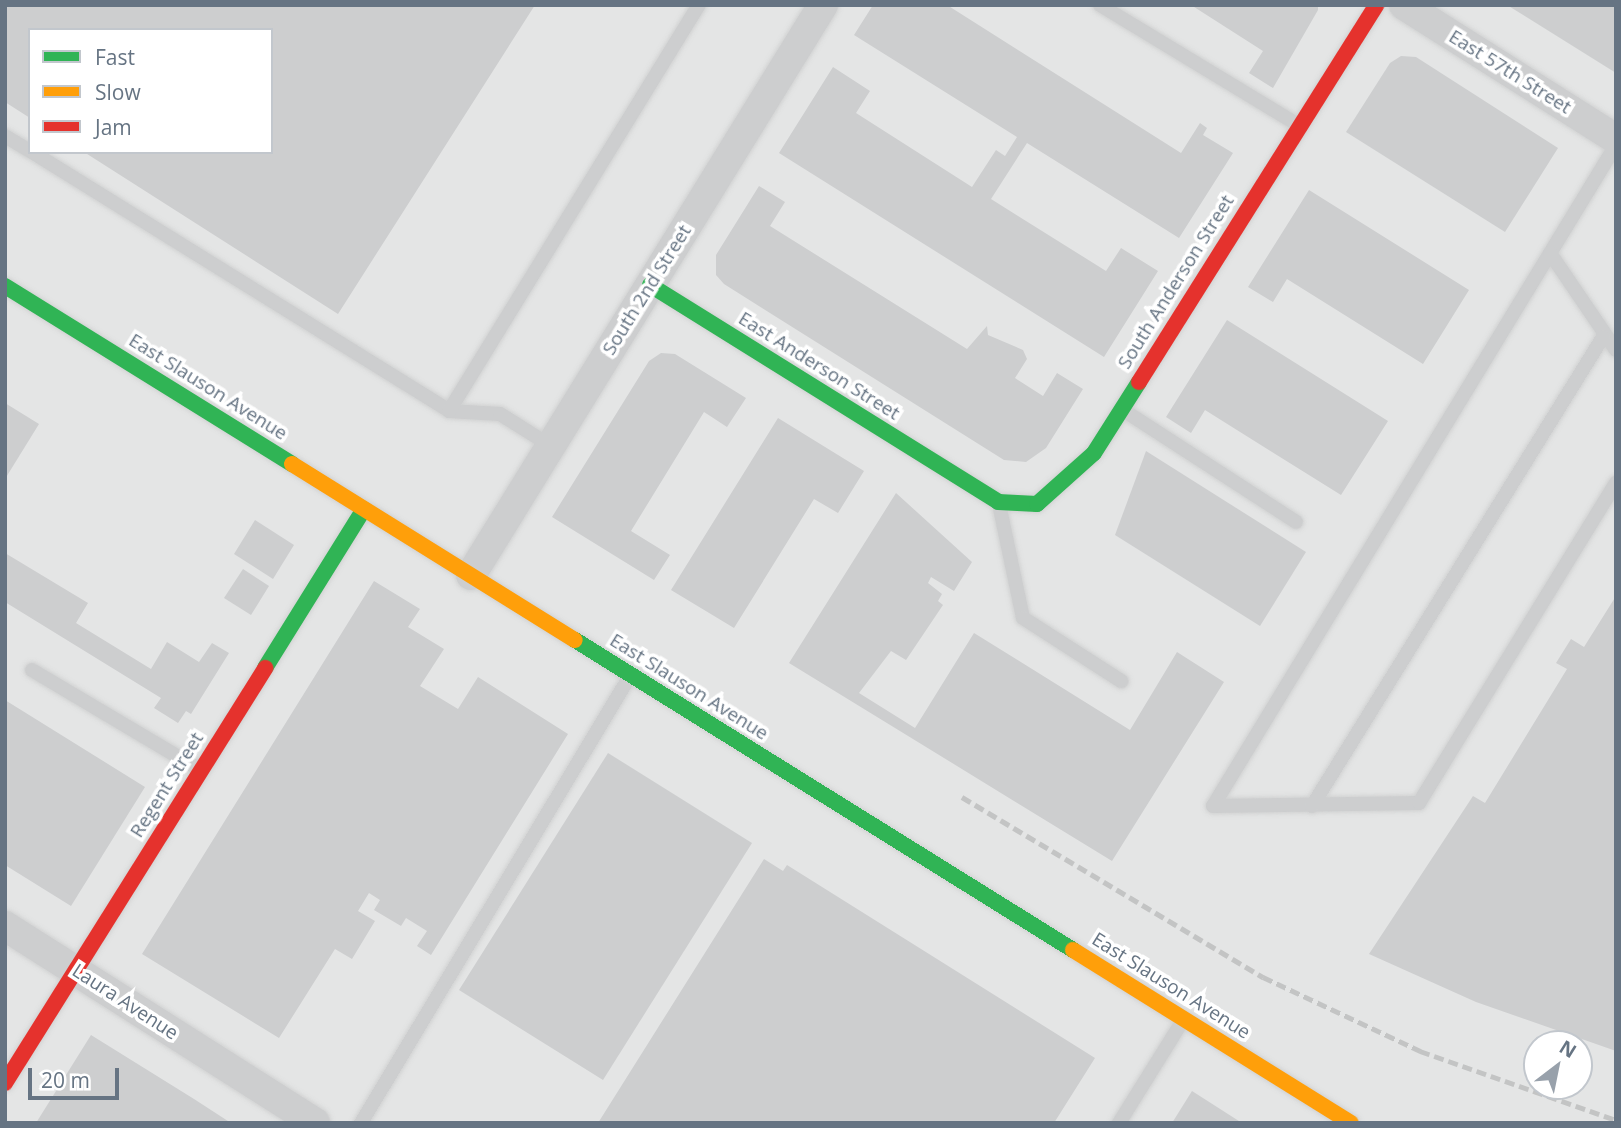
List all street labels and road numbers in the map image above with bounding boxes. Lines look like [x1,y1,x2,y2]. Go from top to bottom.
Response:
street label: East 57th Street [1445,25,1575,119]
street label: South Anderson Street [1113,191,1239,373]
street label: South 2nd Street [598,221,696,359]
street label: East Anderson Street [734,307,904,425]
street label: East Slauson Avenue [125,329,291,445]
street label: East Slauson Avenue [606,629,772,745]
street label: Regent Street [126,728,208,842]
street label: East Slauson Avenue [1088,928,1254,1044]
street label: Laura Avenue [68,959,182,1045]

